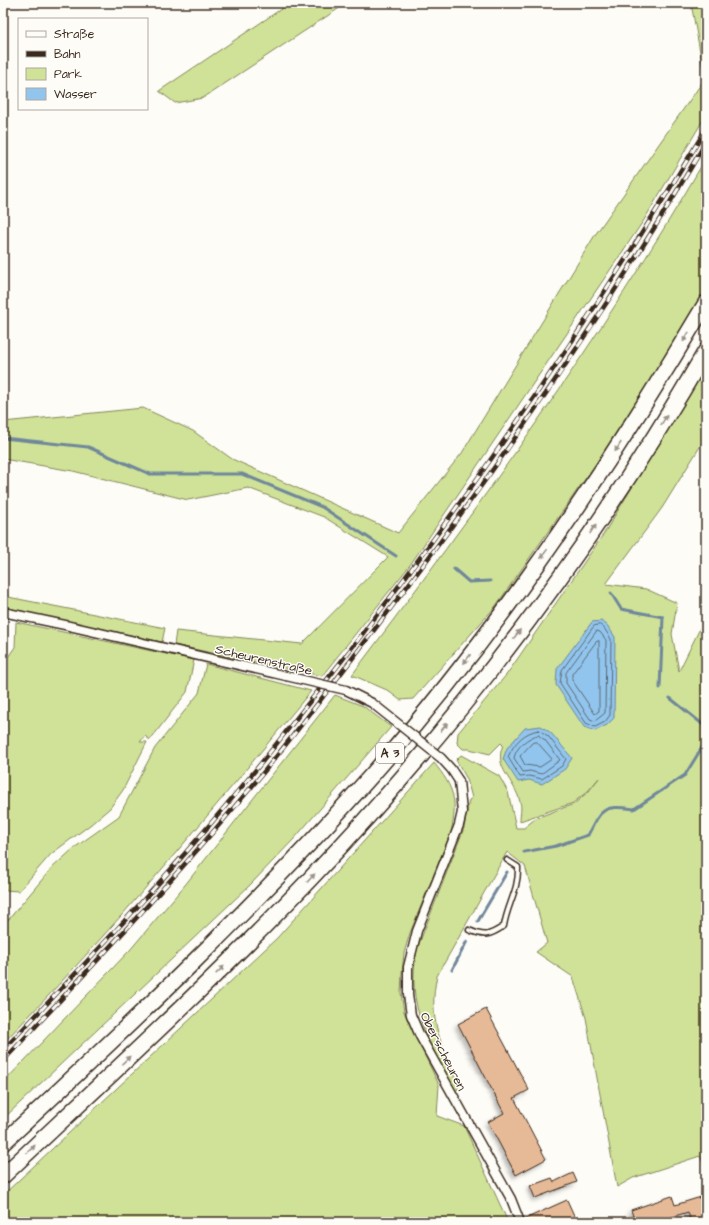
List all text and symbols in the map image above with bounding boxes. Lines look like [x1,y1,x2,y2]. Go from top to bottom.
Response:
legend [18,18,148,110]
text: Straße [54,26,95,43]
text: Bahn [54,46,81,63]
text: Park [54,66,82,83]
text: Wasser [54,86,97,103]
one-way arrow [683,331,690,343]
one-way arrow [660,415,668,425]
one-way arrow [614,442,622,452]
one-way arrow [589,524,597,534]
one-way arrow [540,549,549,560]
one-way arrow [512,629,521,640]
street label: Scheurenstraße [213,640,314,680]
one-way arrow [462,653,471,664]
one-way arrow [440,721,448,732]
road number: A 3 [376,743,404,763]
one-way arrow [307,873,316,883]
one-way arrow [215,966,225,975]
street label: Oberscheuren [416,1009,471,1094]
one-way arrow [121,1055,131,1065]
one-way arrow [27,1145,36,1154]

